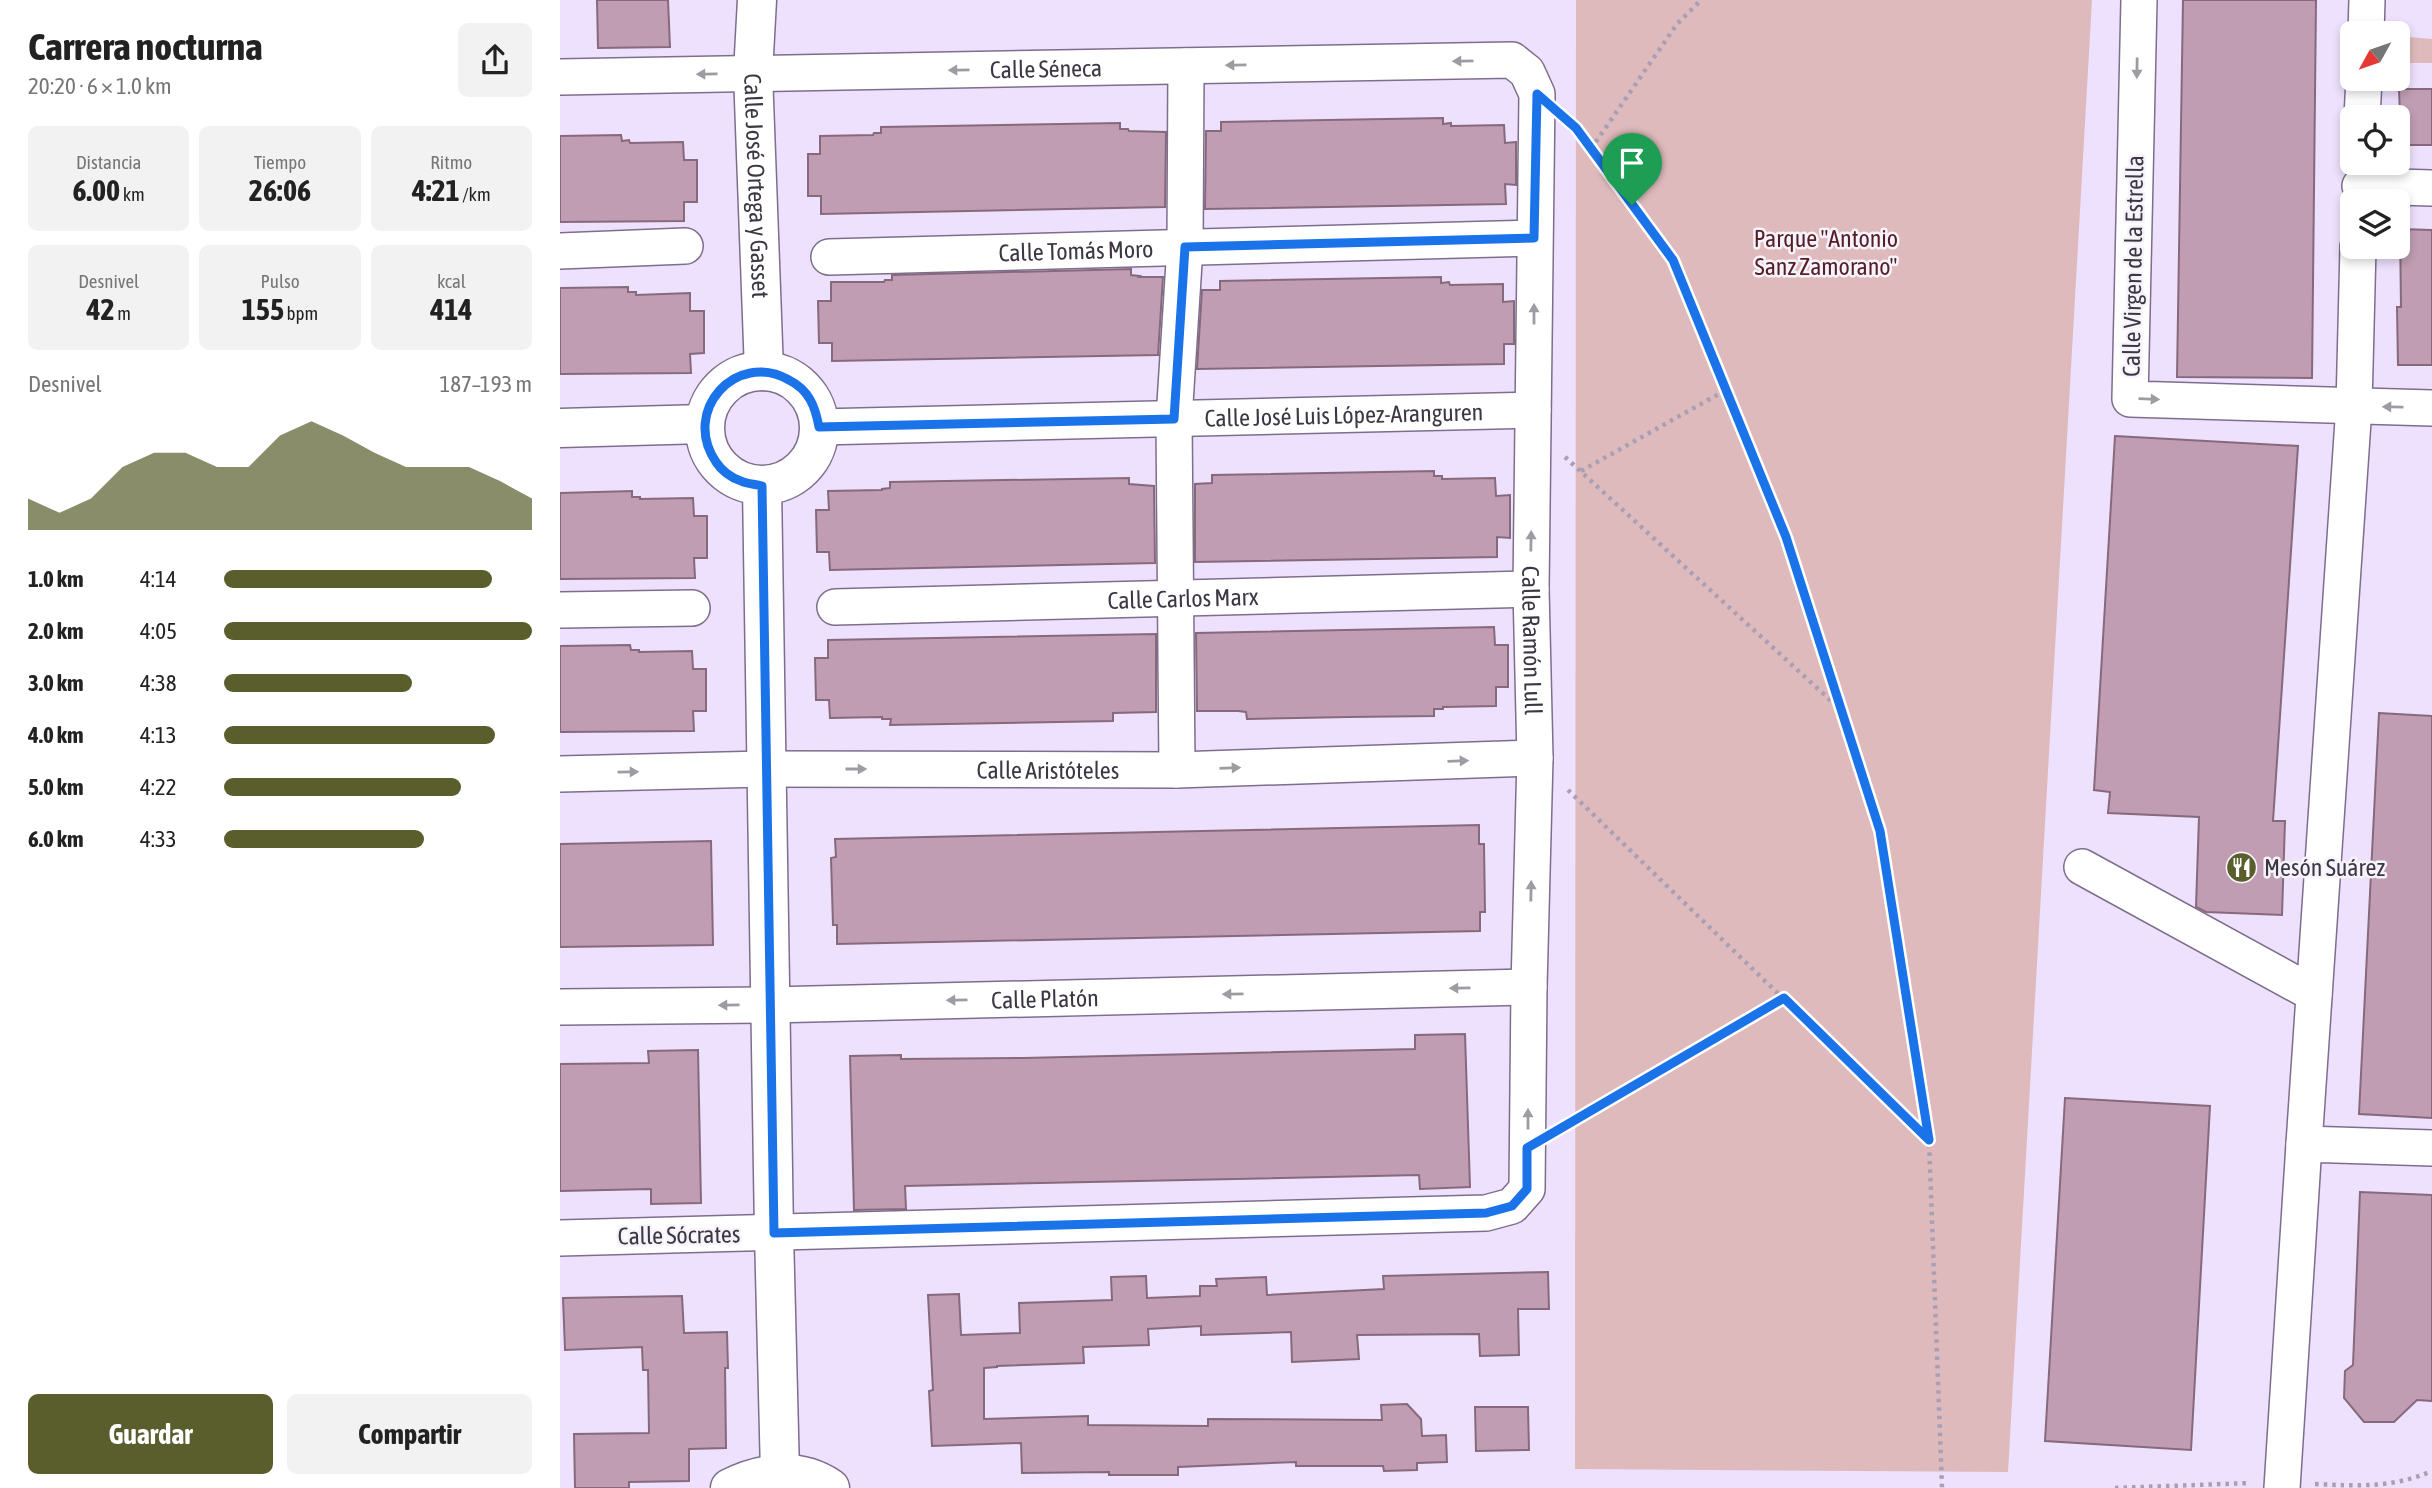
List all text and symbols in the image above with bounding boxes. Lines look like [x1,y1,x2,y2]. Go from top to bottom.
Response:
north arrow [2340,21,2410,91]
map controls [2340,21,2410,259]
button: share [458,23,532,97]
text: Carrera nocturna [28,25,263,68]
street label: Calle Séneca [990,54,1102,83]
one-way arrow [1452,55,1474,67]
one-way arrow [2131,57,2143,79]
one-way arrow [1225,59,1247,71]
one-way arrow [948,64,970,75]
one-way arrow [696,68,718,80]
text: 20:20 · 6 × 1.0 km [28,73,172,99]
street label: Calle José Ortega y Gasset [740,73,775,299]
button: locate [2340,105,2410,175]
pin [1602,133,1662,205]
icon: arrive [1613,144,1651,182]
text: Distancia [76,151,141,173]
text: Tiempo [254,151,306,173]
text: Ritmo [430,151,472,173]
street label: Calle Virgen de la Estrella [2118,155,2148,377]
text: 6.00 [73,173,120,207]
text: 26:06 [249,173,311,207]
text: 4:21 [412,173,460,207]
text: km [120,183,145,205]
text: /km [460,183,491,205]
button: layers [2340,189,2410,259]
park label: Parque "Antonio Sanz Zamorano" [1754,225,1898,280]
street label: Calle Tomás Moro [998,235,1154,266]
text: Desnivel [78,270,139,292]
text: Pulso [260,270,300,292]
text: kcal [437,270,466,292]
text: 42 [86,292,115,326]
text: 155 [242,292,284,326]
text: 414 [430,292,472,326]
text: m [115,302,131,324]
text: bpm [284,302,318,324]
one-way arrow [1528,303,1540,325]
text: Desnivel [28,371,102,397]
text: 187–193 m [439,371,532,397]
one-way arrow [2139,394,2161,405]
street label: Calle José Luis López-Aranguren [1204,398,1484,431]
one-way arrow [2382,402,2404,413]
one-way arrow [1525,530,1537,552]
text: 1.0 km [28,566,84,592]
text: 4:14 [140,566,177,592]
street label: Calle Ramón Lull [1517,566,1547,716]
street label: Calle Carlos Marx [1107,583,1259,613]
text: 2.0 km [28,618,84,644]
text: 4:05 [140,618,177,644]
text: 3.0 km [28,670,84,696]
text: 4:38 [140,670,177,696]
text: 4.0 km [28,722,84,748]
text: 4:13 [140,722,177,748]
one-way arrow [1447,755,1469,766]
street label: Calle Aristóteles [977,756,1119,783]
one-way arrow [845,763,867,775]
one-way arrow [1219,763,1241,774]
one-way arrow [617,767,639,778]
text: 5.0 km [28,774,84,800]
text: 4:22 [140,774,177,800]
text: 6.0 km [28,826,84,852]
text: 4:33 [140,826,177,852]
restaurant icon: Mesón Suárez [2224,850,2258,884]
place label: Mesón Suárez [2264,854,2385,881]
one-way arrow [1525,880,1537,902]
one-way arrow [1449,983,1471,994]
street label: Calle Platón [991,984,1099,1013]
one-way arrow [1222,988,1244,1000]
one-way arrow [945,995,967,1006]
one-way arrow [718,999,740,1011]
one-way arrow [1522,1107,1534,1129]
street label: Calle Sócrates [617,1220,741,1250]
button: Guardar [28,1394,273,1474]
button: Compartir [287,1394,532,1474]

